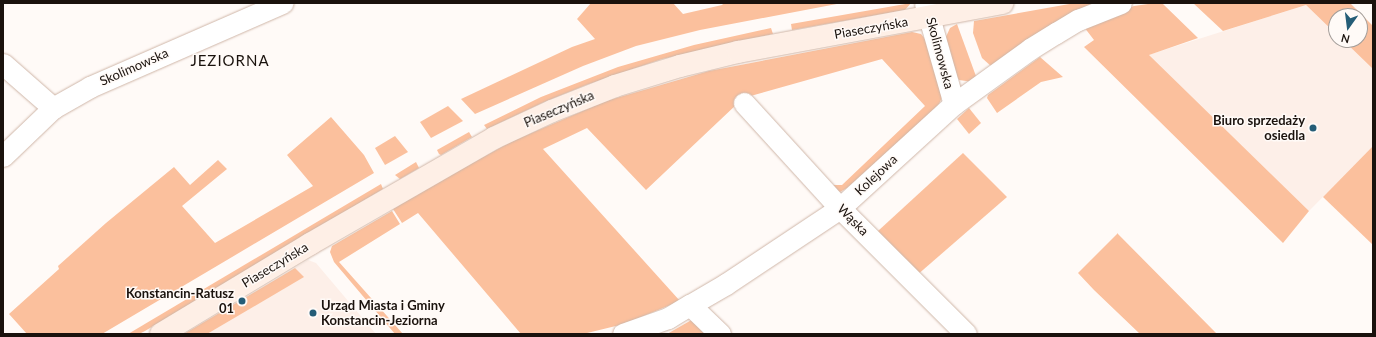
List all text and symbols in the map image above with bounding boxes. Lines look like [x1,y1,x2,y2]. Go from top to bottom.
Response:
north arrow [1328,8,1368,48]
street label: Piaseczyńska [833,14,909,42]
street label: Skolimowska [923,15,957,91]
text: N [1340,32,1351,46]
street label: Skolimowska [97,45,171,89]
district label: JEZIORNA [190,52,270,70]
street label: Piaseczyńska [522,87,596,131]
place label: Biuro sprzedaży osiedla [1213,113,1305,144]
marker: Biuro sprzedaży osiedla [1308,123,1318,133]
street label: Kolejowa [852,151,900,199]
street label: Wąska [834,201,872,239]
street label: Piaseczyńska [239,239,311,291]
place label: Konstancin-Ratusz 01 [126,286,234,317]
marker: Konstancin-Ratusz 01 [237,296,247,306]
place label: Urząd Miasta i Gminy Konstancin-Jeziorna [321,298,445,329]
marker: Urząd Miasta i Gminy Konstancin-Jeziorna [308,308,318,318]

